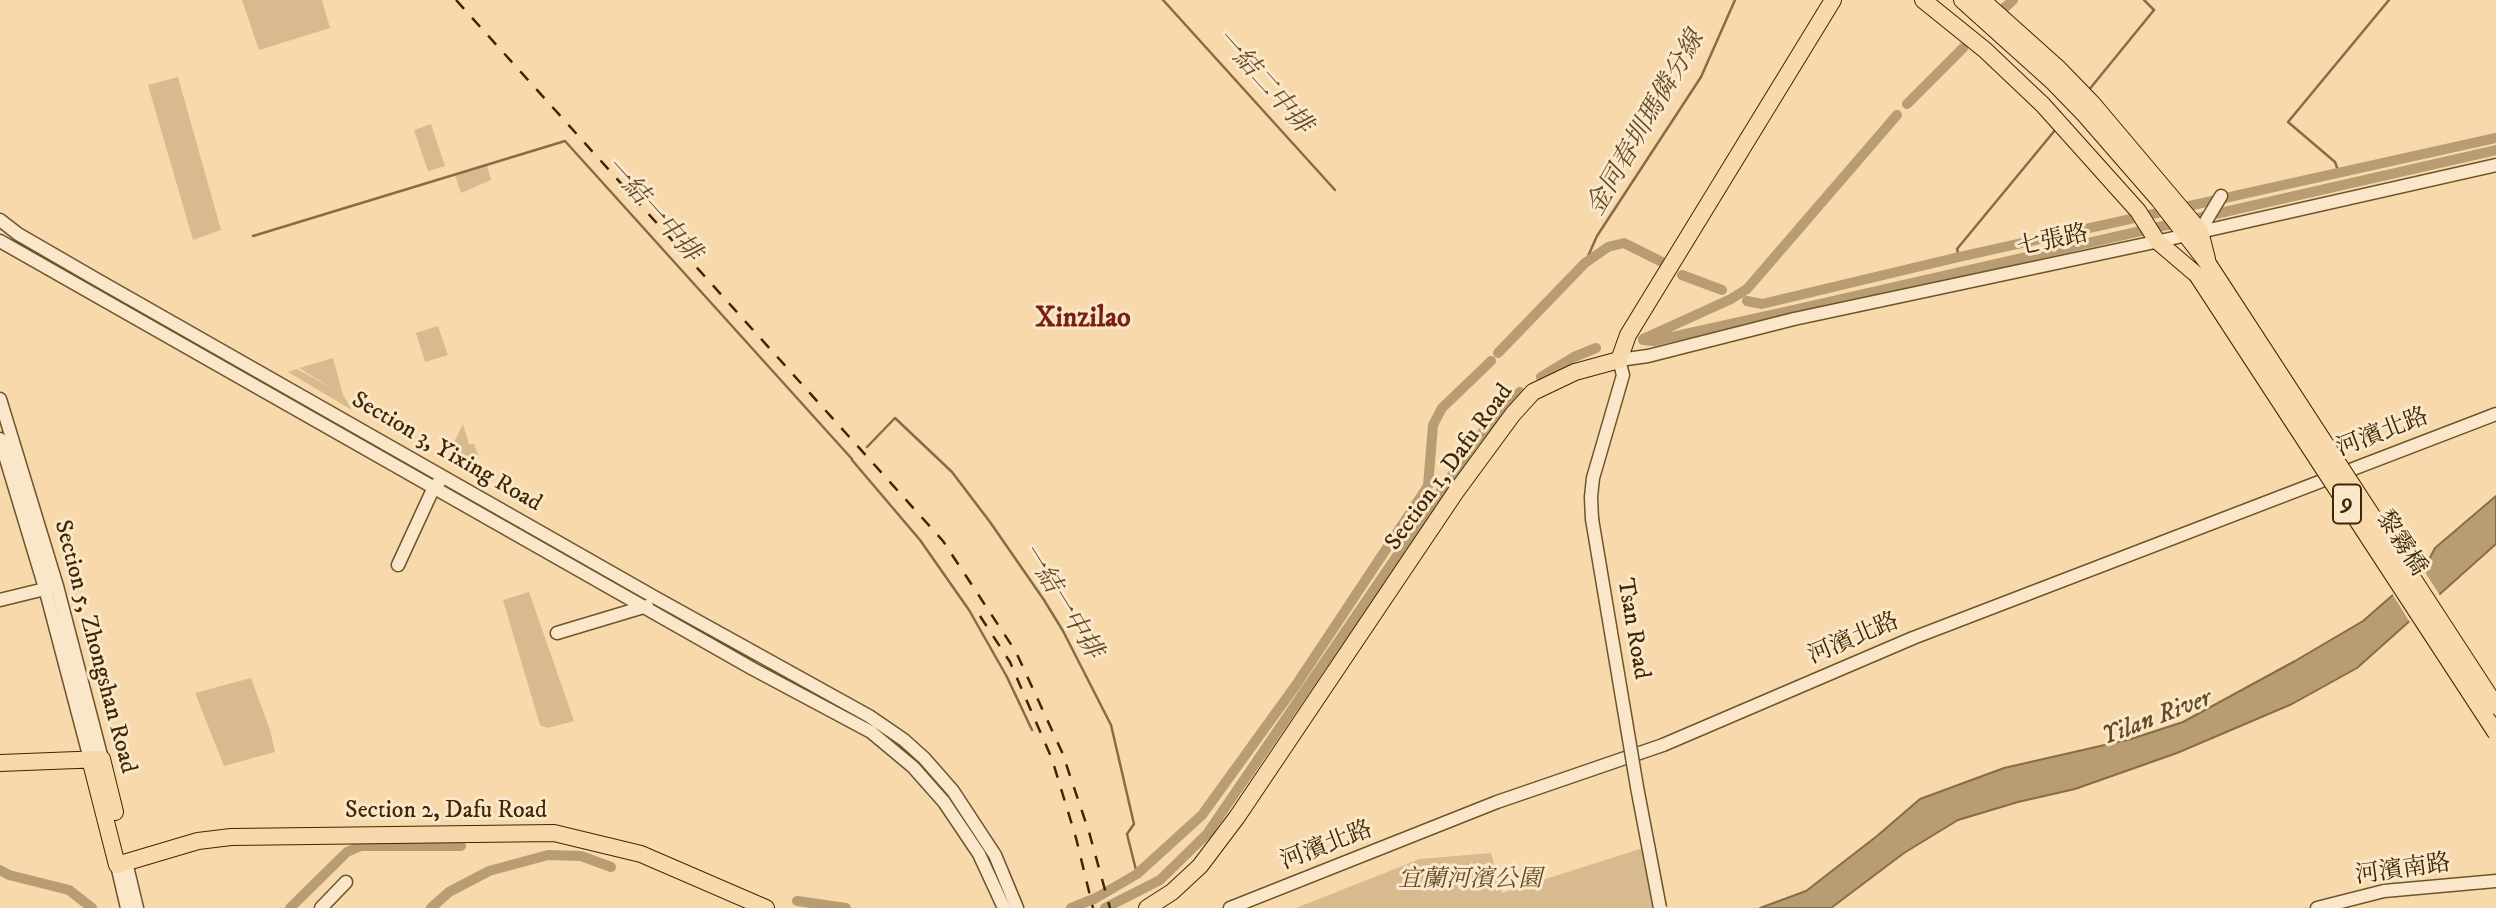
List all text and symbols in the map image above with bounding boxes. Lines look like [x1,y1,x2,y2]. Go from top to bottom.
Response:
water label: 一結二中排 [1207,24,1317,142]
water label: 金同春圳瑪僯分線 [1581,26,1713,222]
water label: 一結一中排 [596,152,706,270]
street label: 七張路 [2015,220,2091,264]
district label: Xinzilao [1035,303,1131,337]
street label: Section 1, Dafu Road [1380,379,1520,557]
street label: Section 3, Yixing Road [346,387,546,519]
street label: 河濱北路 [2333,403,2433,465]
road number: 9 [2333,484,2361,524]
street label: 黎霧橋 [2368,506,2432,582]
street label: Section 5, Zhongshan Road [46,517,142,777]
water label: 一結一中排 [1012,539,1108,665]
street label: Tsan Road [1609,576,1655,682]
street label: 河濱北路 [1804,608,1904,672]
water label: Yilan River [2098,684,2216,754]
street label: Section 2, Dafu Road [345,798,547,826]
street label: 河濱北路 [1277,816,1377,878]
street label: 河濱南路 [2353,850,2453,892]
park label: 宜蘭河濱公園 [1398,867,1542,895]

